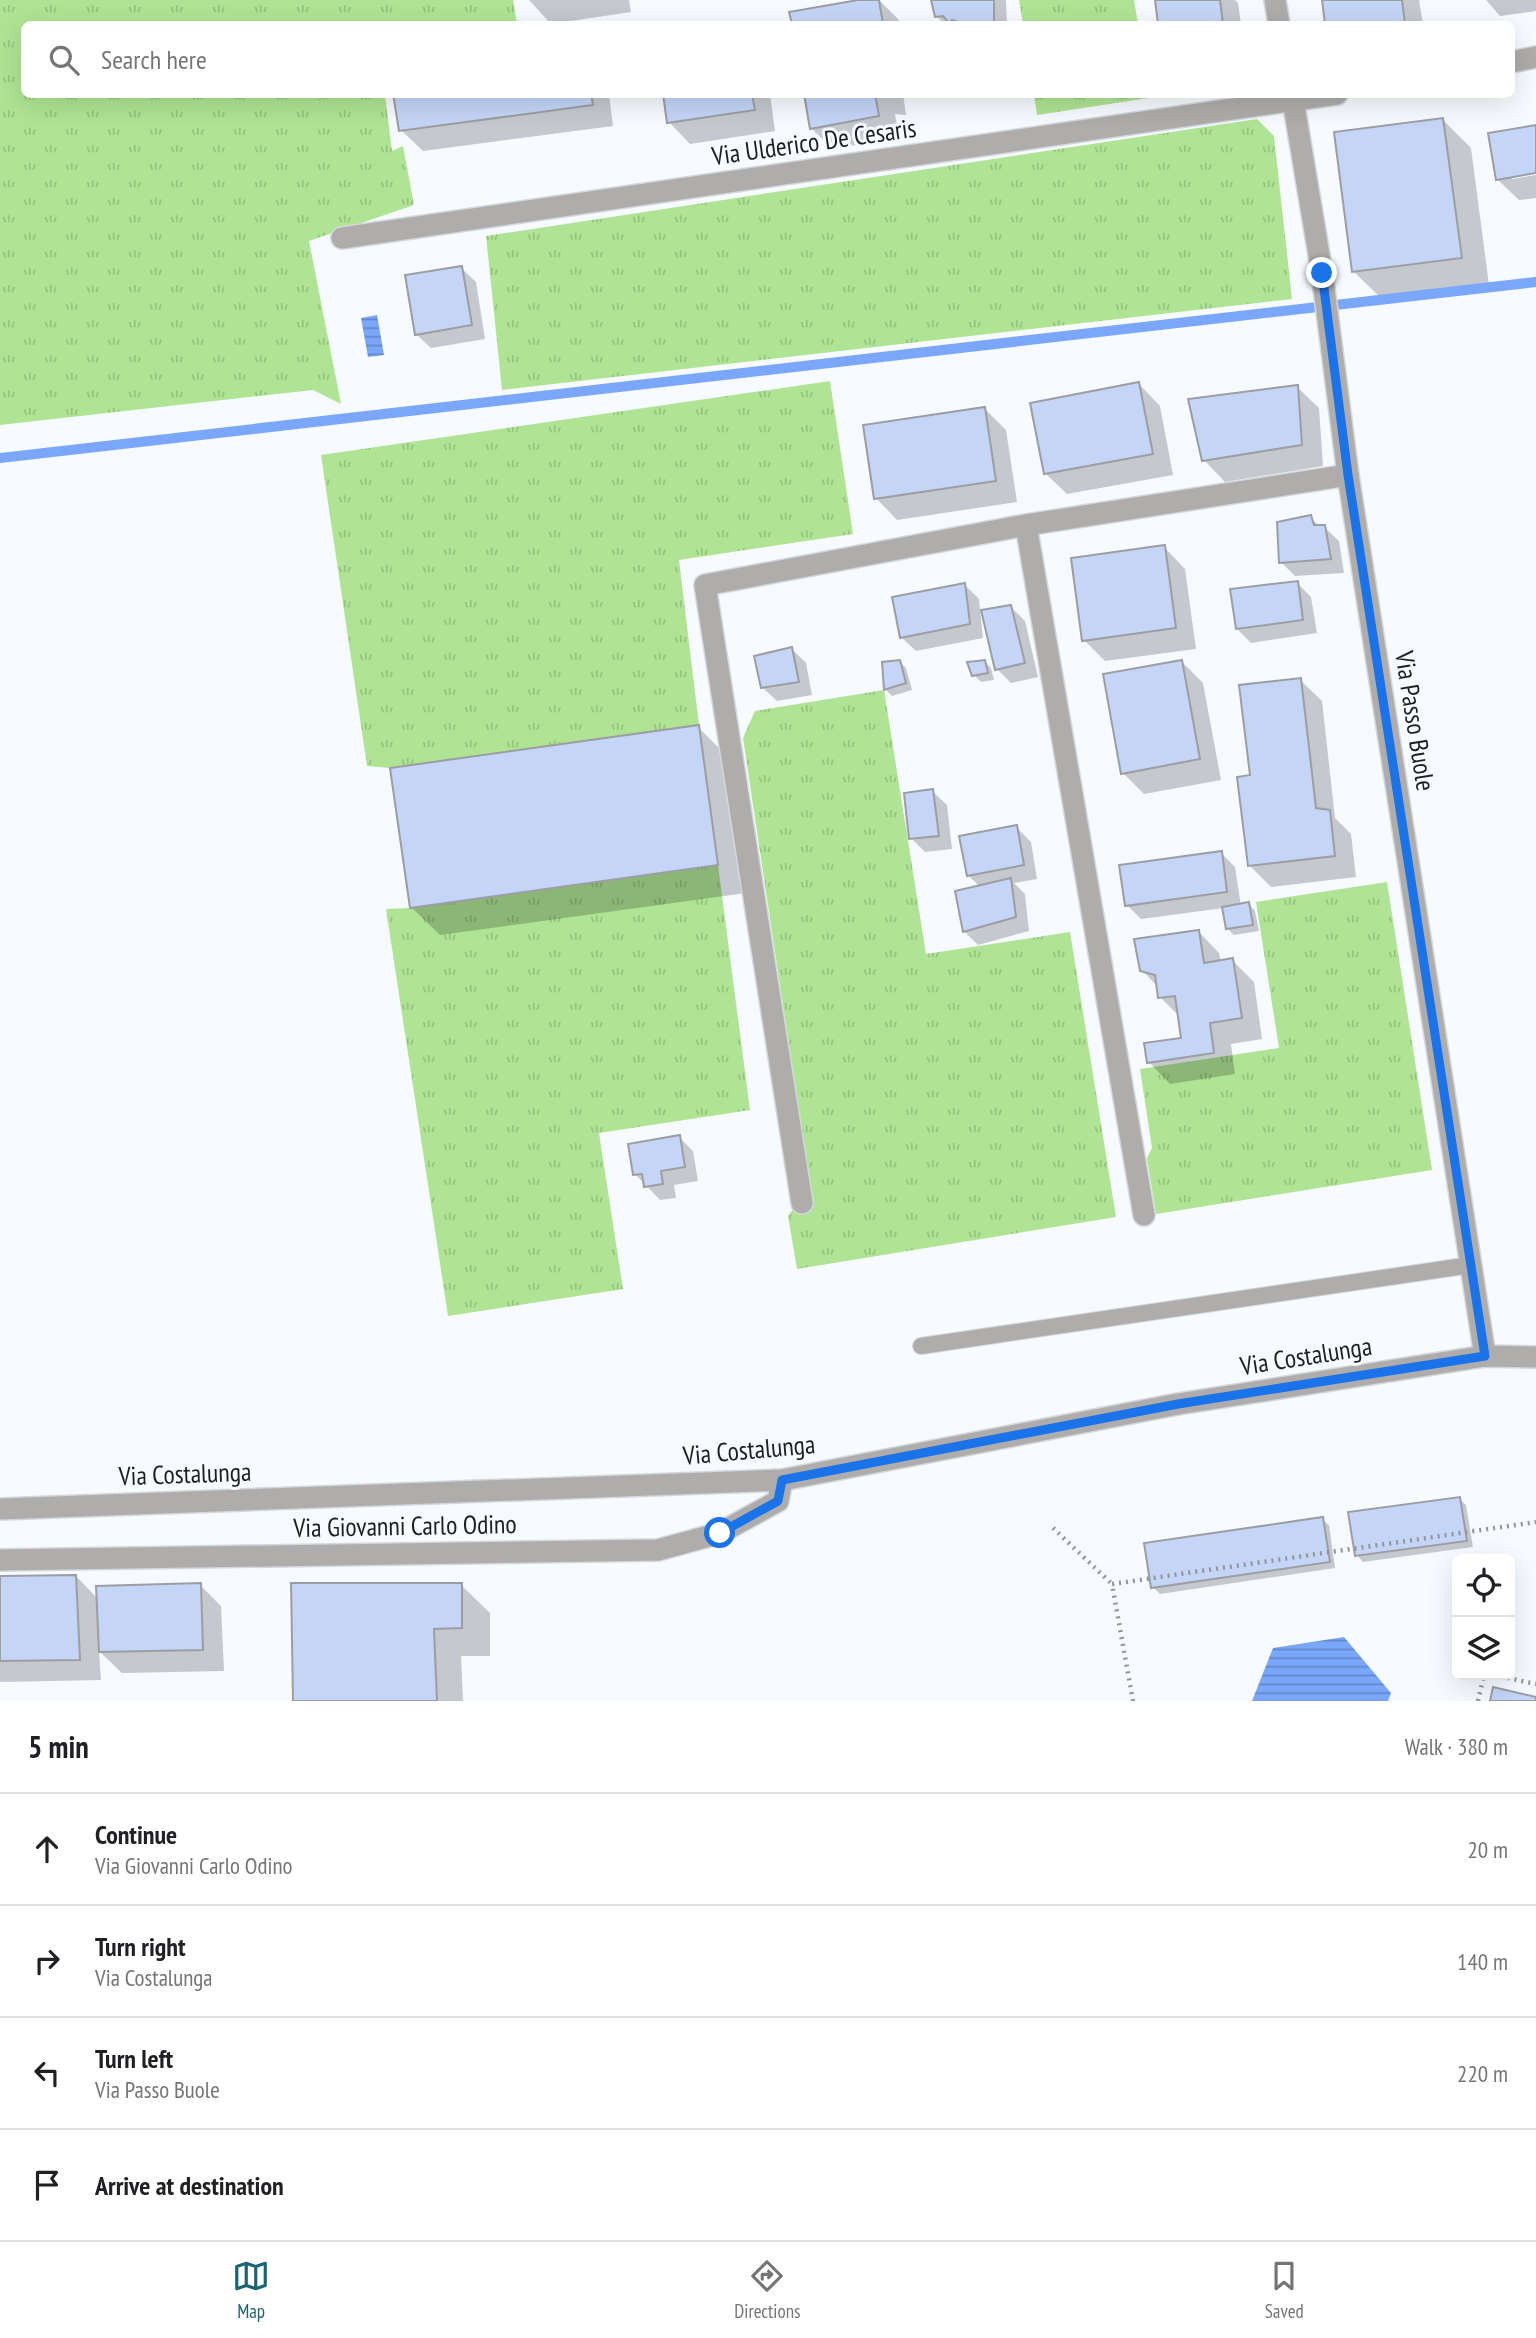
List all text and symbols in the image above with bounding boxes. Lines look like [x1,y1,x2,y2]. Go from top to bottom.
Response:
search box [21,21,1515,98]
icon: search [45,41,83,79]
text: Search here [101,43,207,76]
street label: Via Ulderico De Cesaris [709,111,918,172]
route end [1306,257,1337,288]
street label: Via Passo Buole [1388,648,1443,793]
street label: Via Costalunga [1237,1329,1374,1382]
street label: Via Costalunga [680,1427,817,1472]
street label: Via Costalunga [117,1455,252,1492]
street label: Via Giovanni Carlo Odino [292,1507,517,1544]
route start [704,1517,735,1548]
map controls [1452,1554,1515,1680]
button: locate [1452,1554,1515,1617]
button: layers [1452,1617,1515,1680]
text: 5 min [28,1727,89,1766]
text: Walk · 380 m [1405,1732,1508,1761]
text: Continue [95,1818,177,1851]
icon: ahead [28,1830,66,1868]
text: 20 m [1467,1835,1508,1864]
text: Via Giovanni Carlo Odino [95,1851,292,1880]
text: Turn right [95,1930,186,1963]
icon: right [28,1942,66,1980]
text: 140 m [1457,1947,1508,1976]
text: Via Costalunga [95,1963,212,1992]
text: Turn left [95,2042,173,2075]
icon: left [28,2054,66,2092]
text: 220 m [1457,2059,1508,2088]
text: Via Passo Buole [95,2075,220,2104]
icon: arrive [28,2166,66,2204]
text: Arrive at destination [95,2169,284,2202]
tab: Map [232,2257,270,2323]
tab: Directions [734,2257,800,2323]
tab: Saved [1265,2257,1304,2323]

